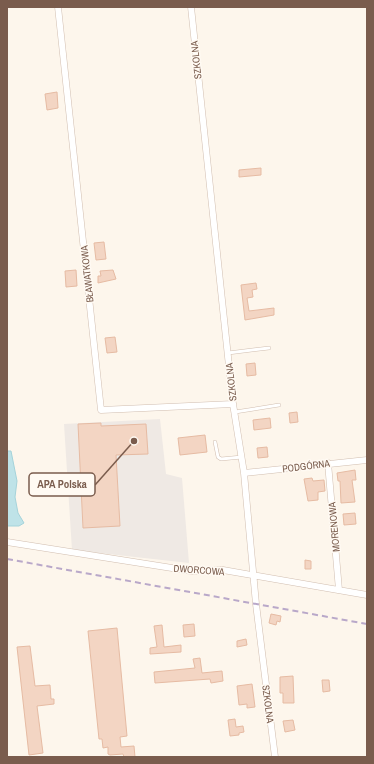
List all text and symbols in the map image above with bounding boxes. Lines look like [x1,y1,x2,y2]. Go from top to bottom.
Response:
street label: SZKOLNA [187,40,204,80]
street label: BŁAWATKOWA [77,244,96,303]
street label: SZKOLNA [222,362,239,402]
street label: PODGÓRNA [281,457,331,475]
callout: APA Polska [29,473,95,496]
text: APA Polska [37,477,87,491]
street label: MORENOWA [325,501,343,552]
street label: DWORCOWA [173,562,226,578]
street label: SZKOLNA [259,684,277,724]

